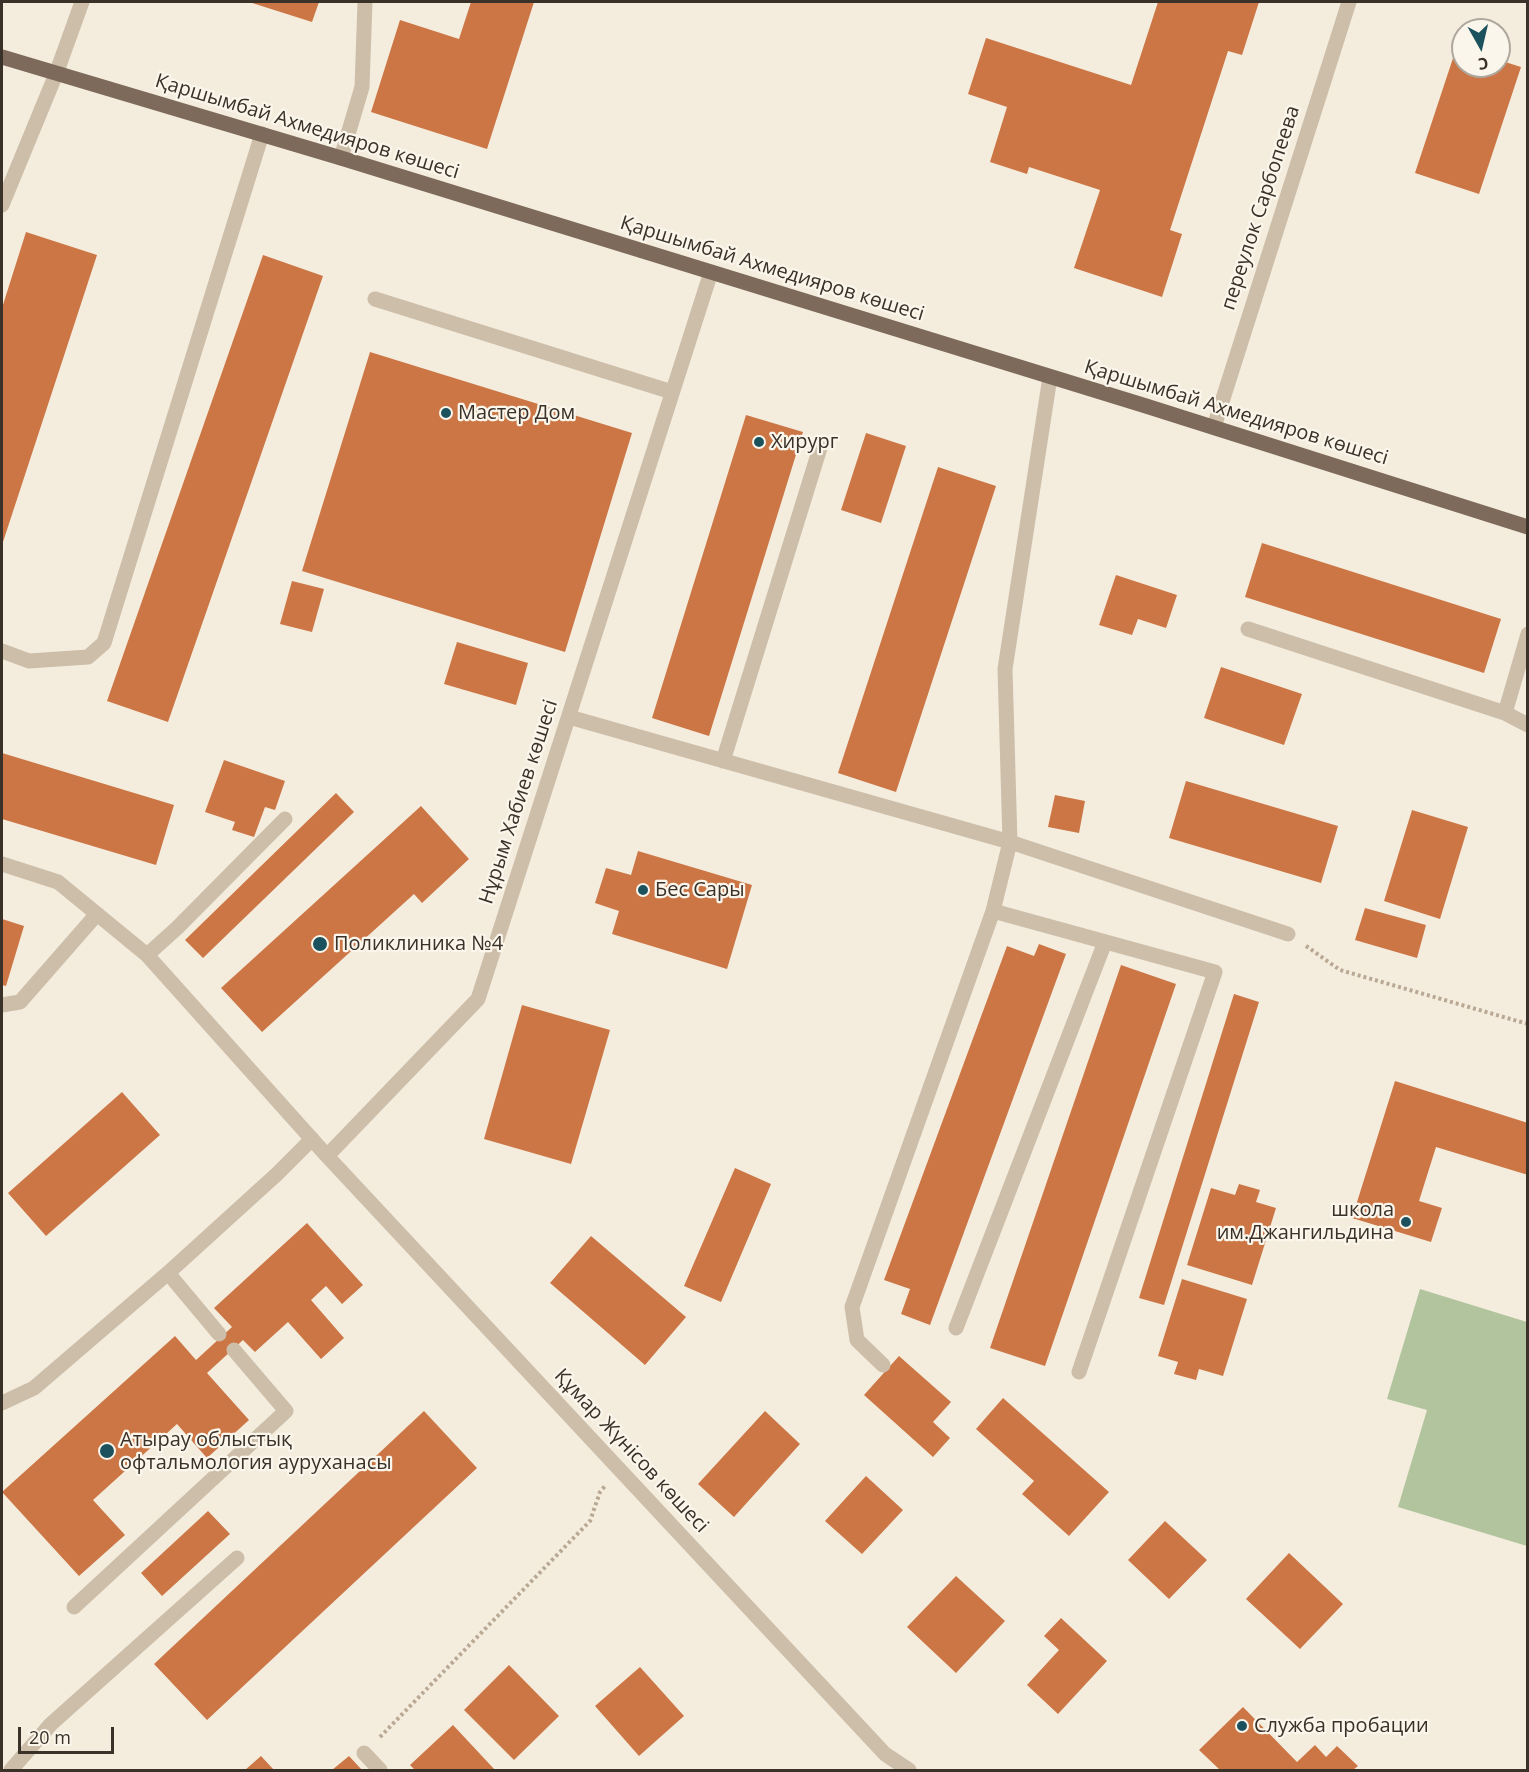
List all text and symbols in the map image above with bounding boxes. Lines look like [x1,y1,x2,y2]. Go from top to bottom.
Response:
north arrow [1451,18,1511,78]
text: С [1477,52,1490,75]
street label: Қаршымбай Ахмедияров көшесі [152,69,462,185]
street label: переулок Сарбопеева [1217,103,1305,313]
street label: Қаршымбай Ахмедияров көшесі [617,211,927,327]
street label: Қаршымбай Ахмедияров көшесі [1081,355,1391,471]
place label: Мастер Дом [458,401,575,425]
marker: Мастер Дом [439,406,453,420]
place label: Хирург [771,430,838,454]
marker: Хирург [752,435,766,449]
street label: Нұрым Хабиев көшесі [475,697,563,907]
place label: Бес Сары [655,878,745,902]
marker: Бес Сары [636,883,650,897]
place label: Поликлиника №4 [334,932,503,956]
marker: Поликлиника №4 [311,935,329,953]
place label: школа им.Джангильдина [1217,1198,1394,1245]
marker: школа им.Джангильдина [1399,1215,1413,1229]
street label: Құмар Жүнісов көшесі [549,1364,713,1538]
place label: Атырау облыстық офтальмология ауруханасы [120,1428,392,1475]
marker: Атырау облыстық офтальмология ауруханасы [98,1442,116,1460]
place label: Служба пробации [1254,1714,1429,1738]
scale bar [21,1715,117,1753]
marker: Служба пробации [1235,1719,1249,1733]
text: 20 m [29,1725,71,1749]

